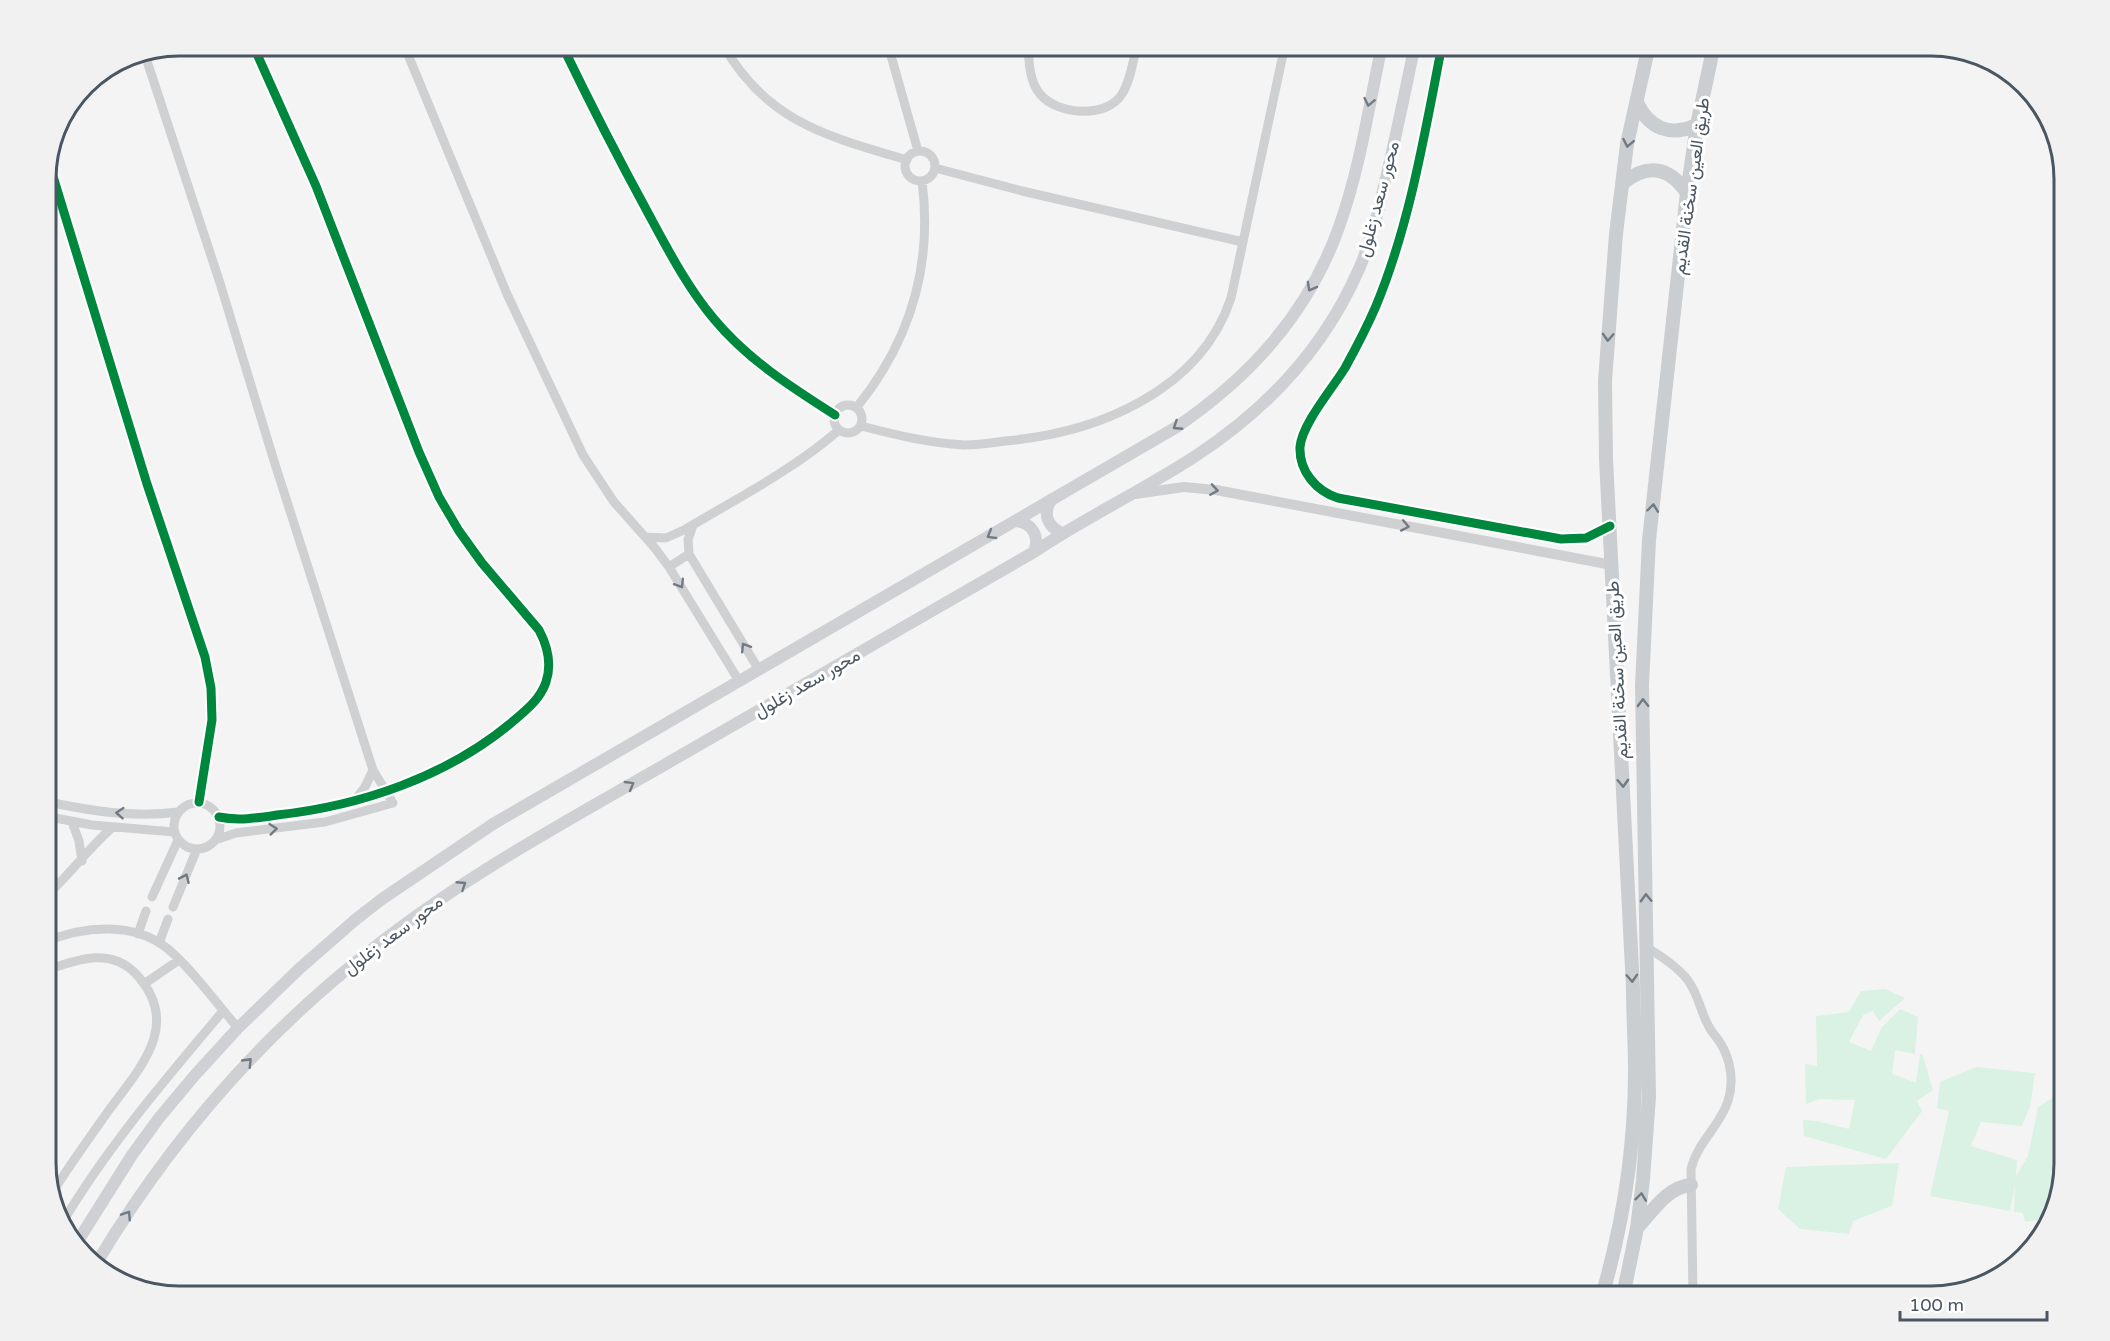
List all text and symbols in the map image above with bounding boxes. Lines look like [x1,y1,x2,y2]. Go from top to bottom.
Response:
street label: طريق العين سخنة القديم [1668,96,1715,276]
one-way arrow [1364,97,1377,107]
one-way arrow [1622,138,1635,148]
street label: محور سعد زغلول [1352,139,1404,259]
one-way arrow [1307,281,1318,291]
one-way arrow [1601,332,1614,341]
one-way arrow [1173,419,1183,431]
one-way arrow [1209,483,1218,495]
one-way arrow [1646,503,1659,513]
one-way arrow [1400,519,1410,532]
one-way arrow [987,528,997,539]
one-way arrow [672,578,684,588]
street label: طريق العين سخنة القديم [1601,580,1634,760]
one-way arrow [741,643,752,654]
street label: محور سعد زغلول [750,644,864,722]
one-way arrow [1636,698,1649,707]
one-way arrow [1616,779,1629,788]
one-way arrow [624,781,634,792]
one-way arrow [115,806,124,819]
one-way arrow [268,823,277,836]
one-way arrow [178,873,190,884]
one-way arrow [456,881,467,892]
street label: محور سعد زغلول [339,890,447,980]
one-way arrow [1640,893,1653,902]
one-way arrow [1626,974,1639,983]
one-way arrow [240,1058,251,1069]
one-way arrow [1634,1193,1646,1202]
one-way arrow [119,1210,130,1221]
scale bar [1900,1284,2047,1322]
text: 100 m [1909,1294,1964,1316]

